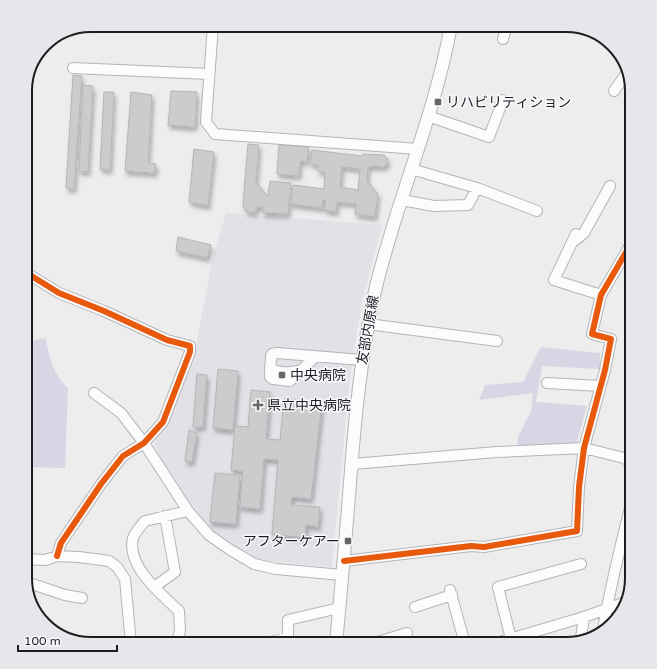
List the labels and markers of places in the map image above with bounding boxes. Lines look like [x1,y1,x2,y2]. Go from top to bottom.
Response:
place label: リハビリティション [446,94,571,111]
marker: リハビリティション [433,97,443,107]
place label: 中央病院 [290,367,346,384]
marker: 中央病院 [277,370,287,380]
place label: 県立中央病院 [267,397,351,414]
marker: 県立中央病院 [252,399,264,411]
place label: アフターケアー [243,533,340,550]
marker: アフターケアー [343,536,353,546]

